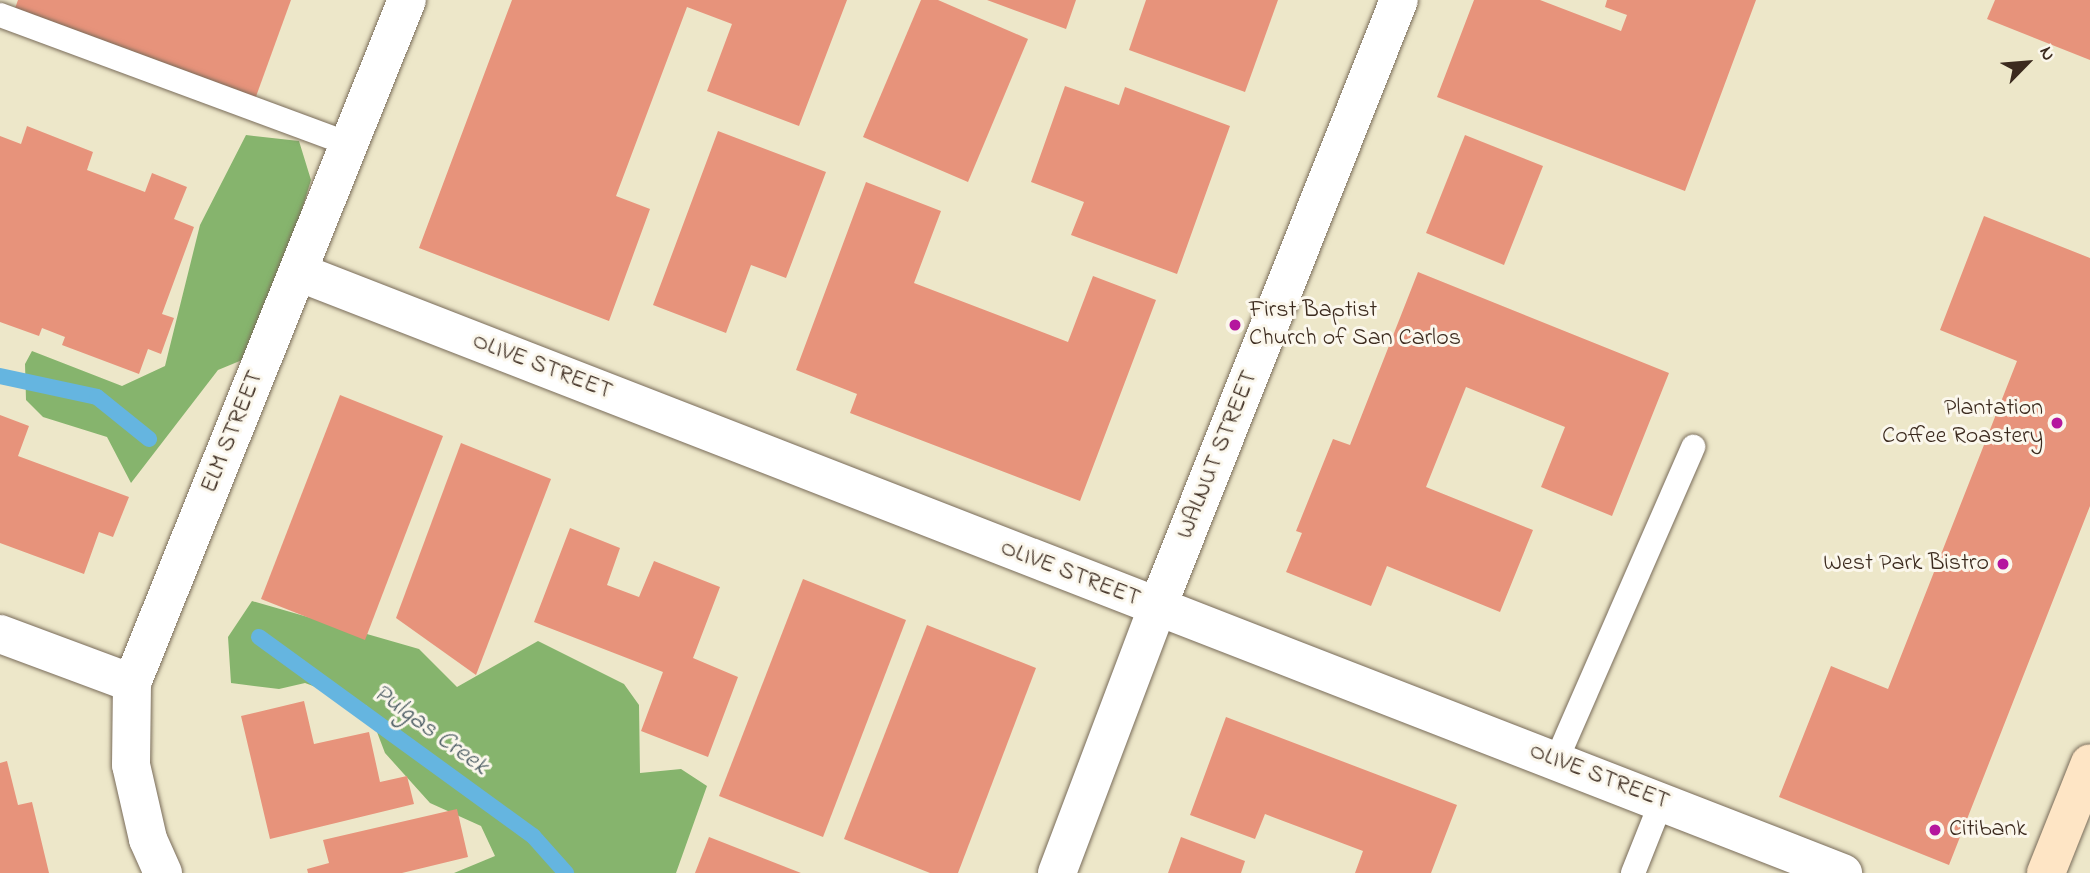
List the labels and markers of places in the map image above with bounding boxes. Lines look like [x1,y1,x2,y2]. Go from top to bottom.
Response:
place label: First Baptist Church of San Carlos [1249,297,1461,353]
marker: First Baptist Church of San Carlos [1227,317,1243,333]
place label: Plantation Coffee Roastery [1882,395,2043,451]
marker: Plantation Coffee Roastery [2049,415,2065,431]
place label: West Park Bistro [1823,550,1989,578]
marker: West Park Bistro [1995,556,2011,572]
place label: Citibank [1949,816,2027,844]
marker: Citibank [1927,822,1943,838]

